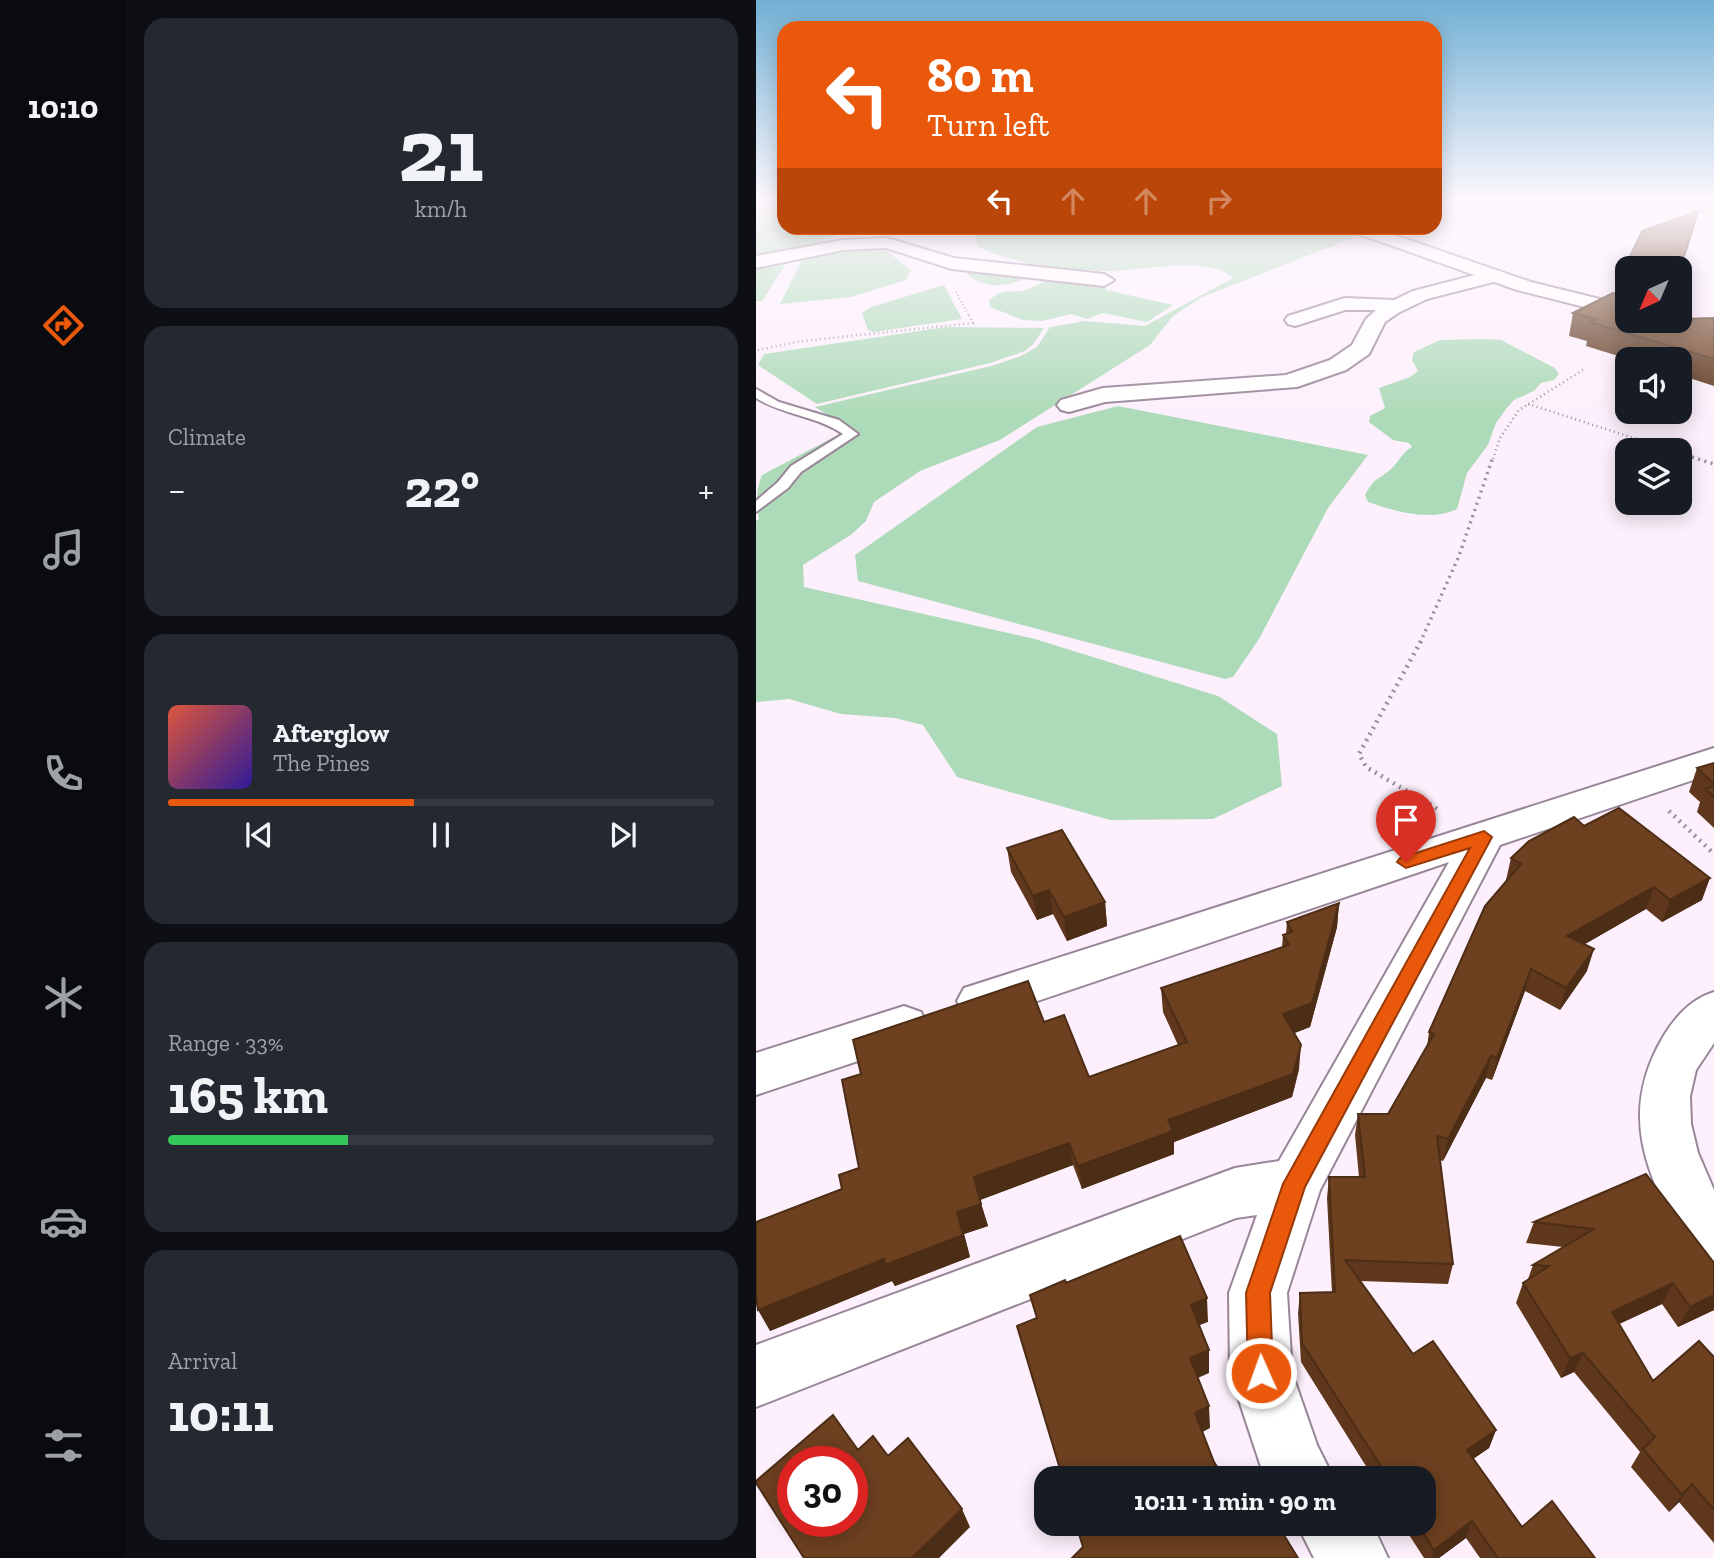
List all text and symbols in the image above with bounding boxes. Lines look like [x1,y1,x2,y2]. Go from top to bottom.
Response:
text: 80 m [927,46,1034,105]
icon: left [812,49,903,140]
text: 10:10 [28,88,98,126]
text: 21 [398,95,484,204]
text: Turn left [927,106,1049,144]
icon: left [981,182,1019,220]
icon: ahead [1054,182,1092,220]
icon: ahead [1127,182,1165,220]
icon: right [1200,182,1238,220]
text: km/h [415,195,467,223]
north arrow [1615,256,1692,332]
map controls [1615,256,1692,515]
icon: directions [39,301,88,350]
button: sound [1615,347,1692,424]
text: Climate [168,423,246,451]
button: layers [1615,438,1692,515]
text: 22° [405,458,479,520]
text: − [168,467,186,513]
text: + [698,467,714,513]
icon: music [39,525,88,574]
text: Afterglow [273,717,389,749]
icon: phone [39,749,88,798]
text: The Pines [273,749,370,777]
pin [1376,790,1436,862]
icon: arrive [1387,801,1425,839]
icon: previous [240,816,278,854]
icon: pause [422,816,460,854]
icon: next [604,816,642,854]
icon: climate [39,973,88,1022]
text: Range · 33% [168,1029,284,1057]
text: 165 km [168,1064,328,1126]
icon: car [39,1197,88,1246]
position arrow [1224,1336,1298,1410]
text: Arrival [168,1347,237,1375]
text: 10:11 [168,1382,274,1444]
icon: filters [39,1421,88,1470]
speed limit sign: 30 [777,1446,868,1537]
text: 10:11 · 1 min · 90 m [1134,1485,1336,1517]

